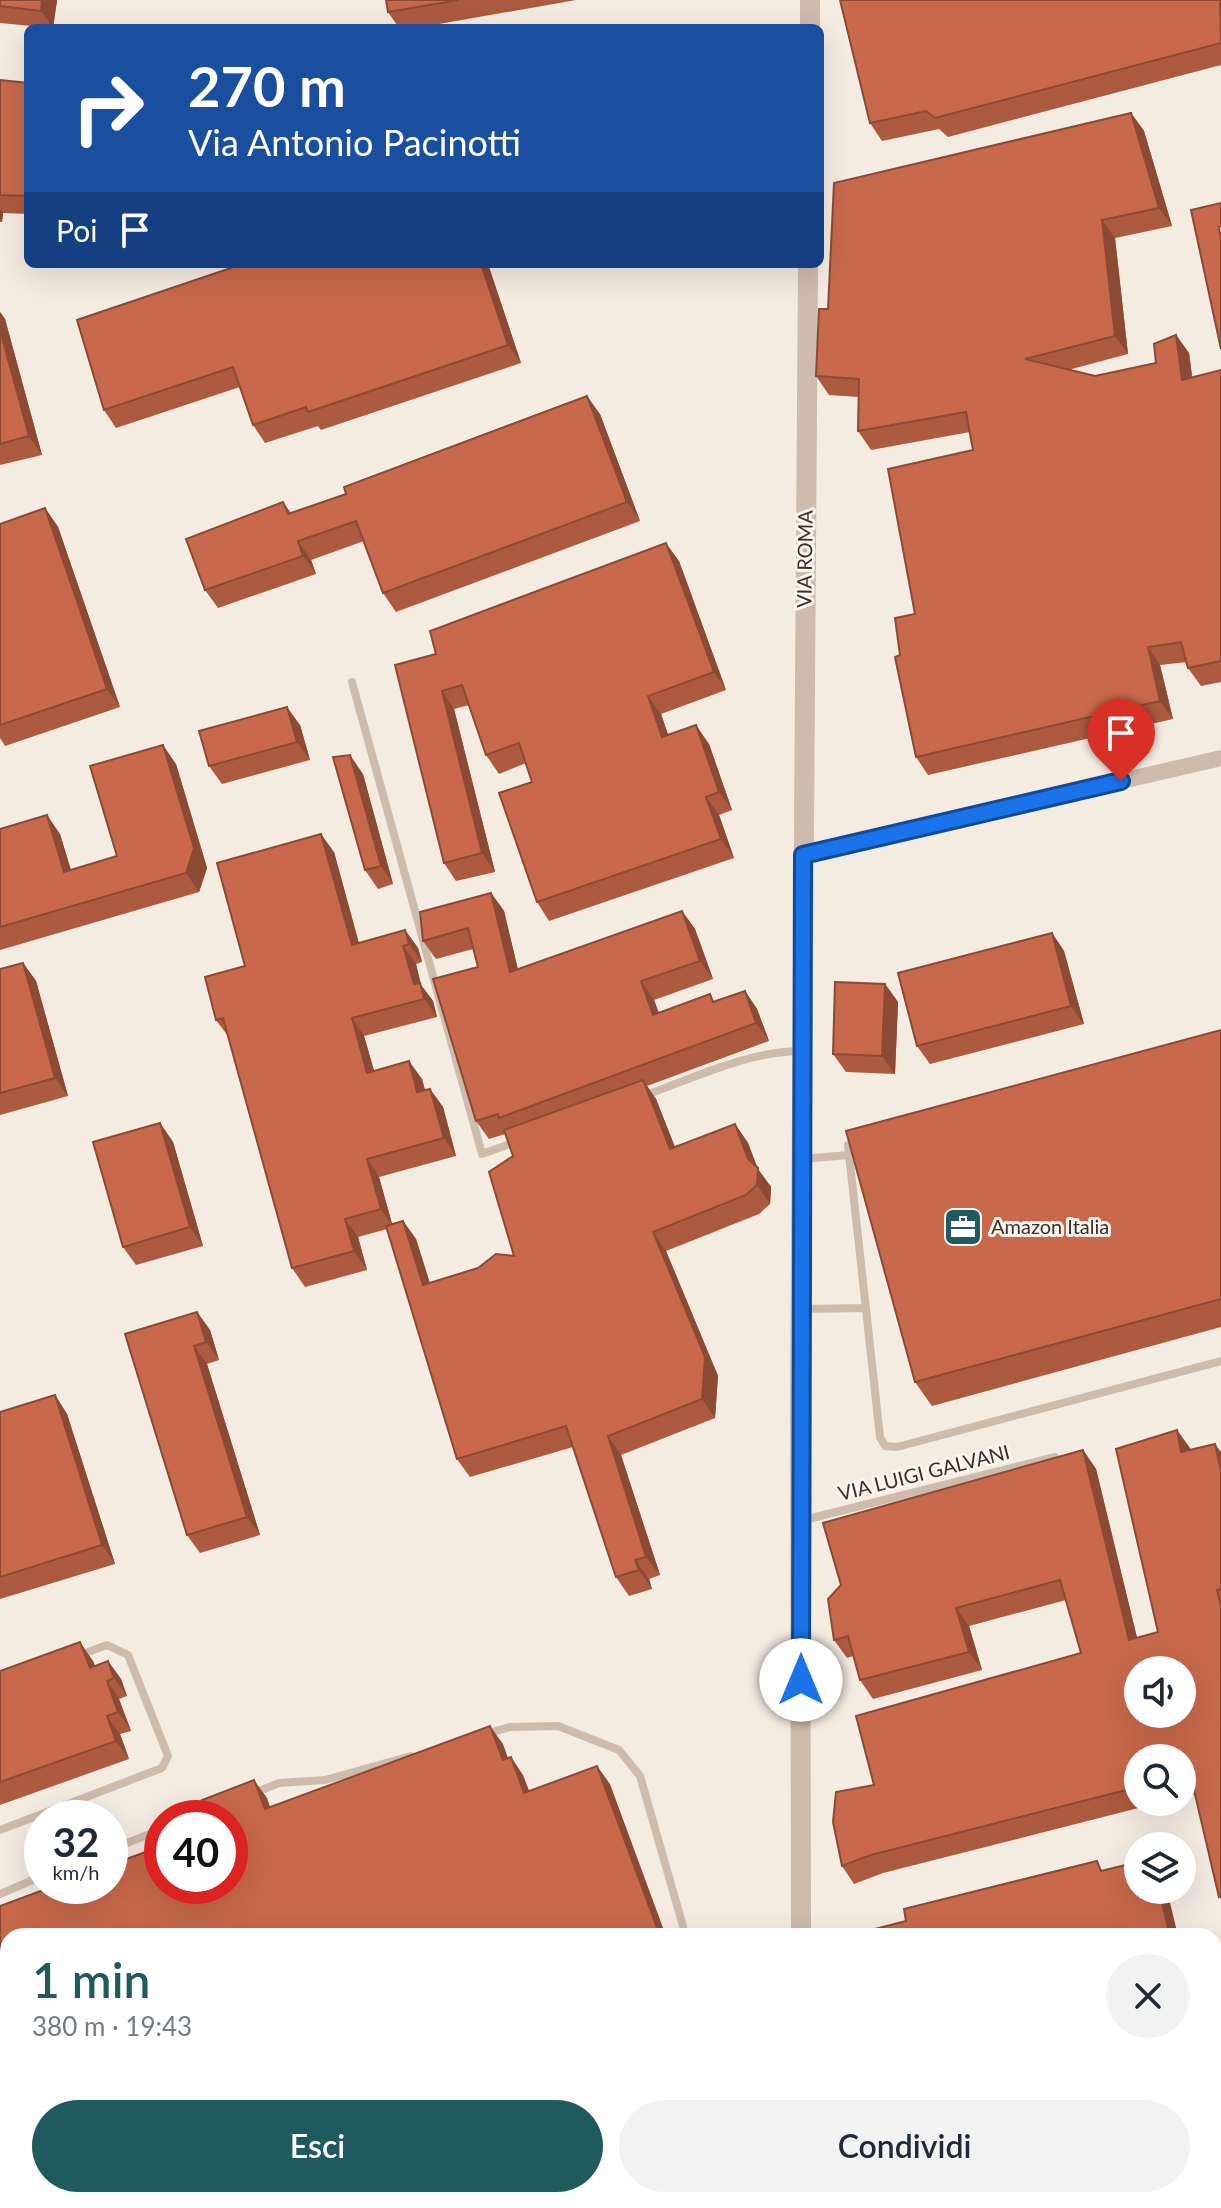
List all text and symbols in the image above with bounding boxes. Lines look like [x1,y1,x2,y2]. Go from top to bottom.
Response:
text: 270 m [188,52,346,119]
icon: right [56,56,160,160]
text: Via Antonio Pacinotti [188,120,521,164]
icon: arrive [113,208,157,252]
text: Poi [56,212,97,248]
street label: VIA ROMA [791,510,817,608]
pin [1087,699,1155,781]
icon: arrive [1099,711,1143,755]
office icon: Amazon Italia [942,1206,984,1248]
place label: Amazon Italia [991,1214,1109,1238]
street label: VIA LUIGI GALVANI [835,1439,1012,1505]
position arrow [759,1638,843,1722]
map controls [1124,1656,1196,1904]
button: sound [1124,1656,1196,1728]
button: search [1124,1744,1196,1816]
speed limit sign: 40 [144,1800,248,1904]
text: 32 [53,1818,99,1866]
button: layers [1124,1832,1196,1904]
text: km/h [53,1860,99,1884]
text: 1 min [32,1951,150,2008]
button: close [1106,1954,1190,2038]
text: 380 m · 19:43 [32,2010,192,2042]
button: Esci [32,2100,603,2192]
button: Condividi [619,2100,1190,2192]

